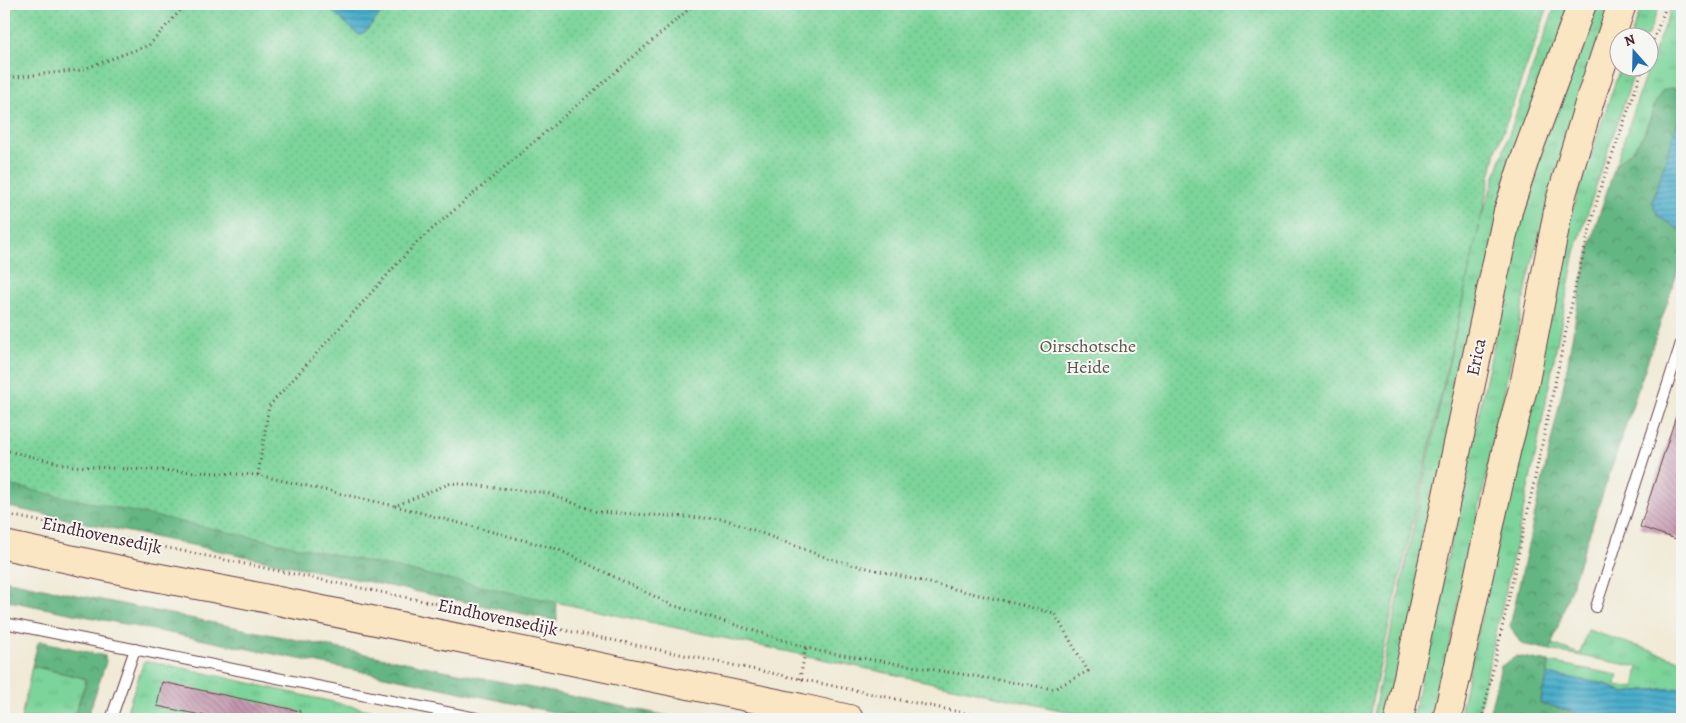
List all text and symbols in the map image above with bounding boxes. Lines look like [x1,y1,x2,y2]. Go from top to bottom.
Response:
north arrow [1608,28,1658,78]
text: N [1622,30,1638,51]
park label: Oirschotsche Heide [1040,334,1136,379]
street label: Erica [1460,335,1492,378]
street label: Eindhovensedijk [40,511,164,559]
street label: Eindhovensedijk [436,593,560,641]

